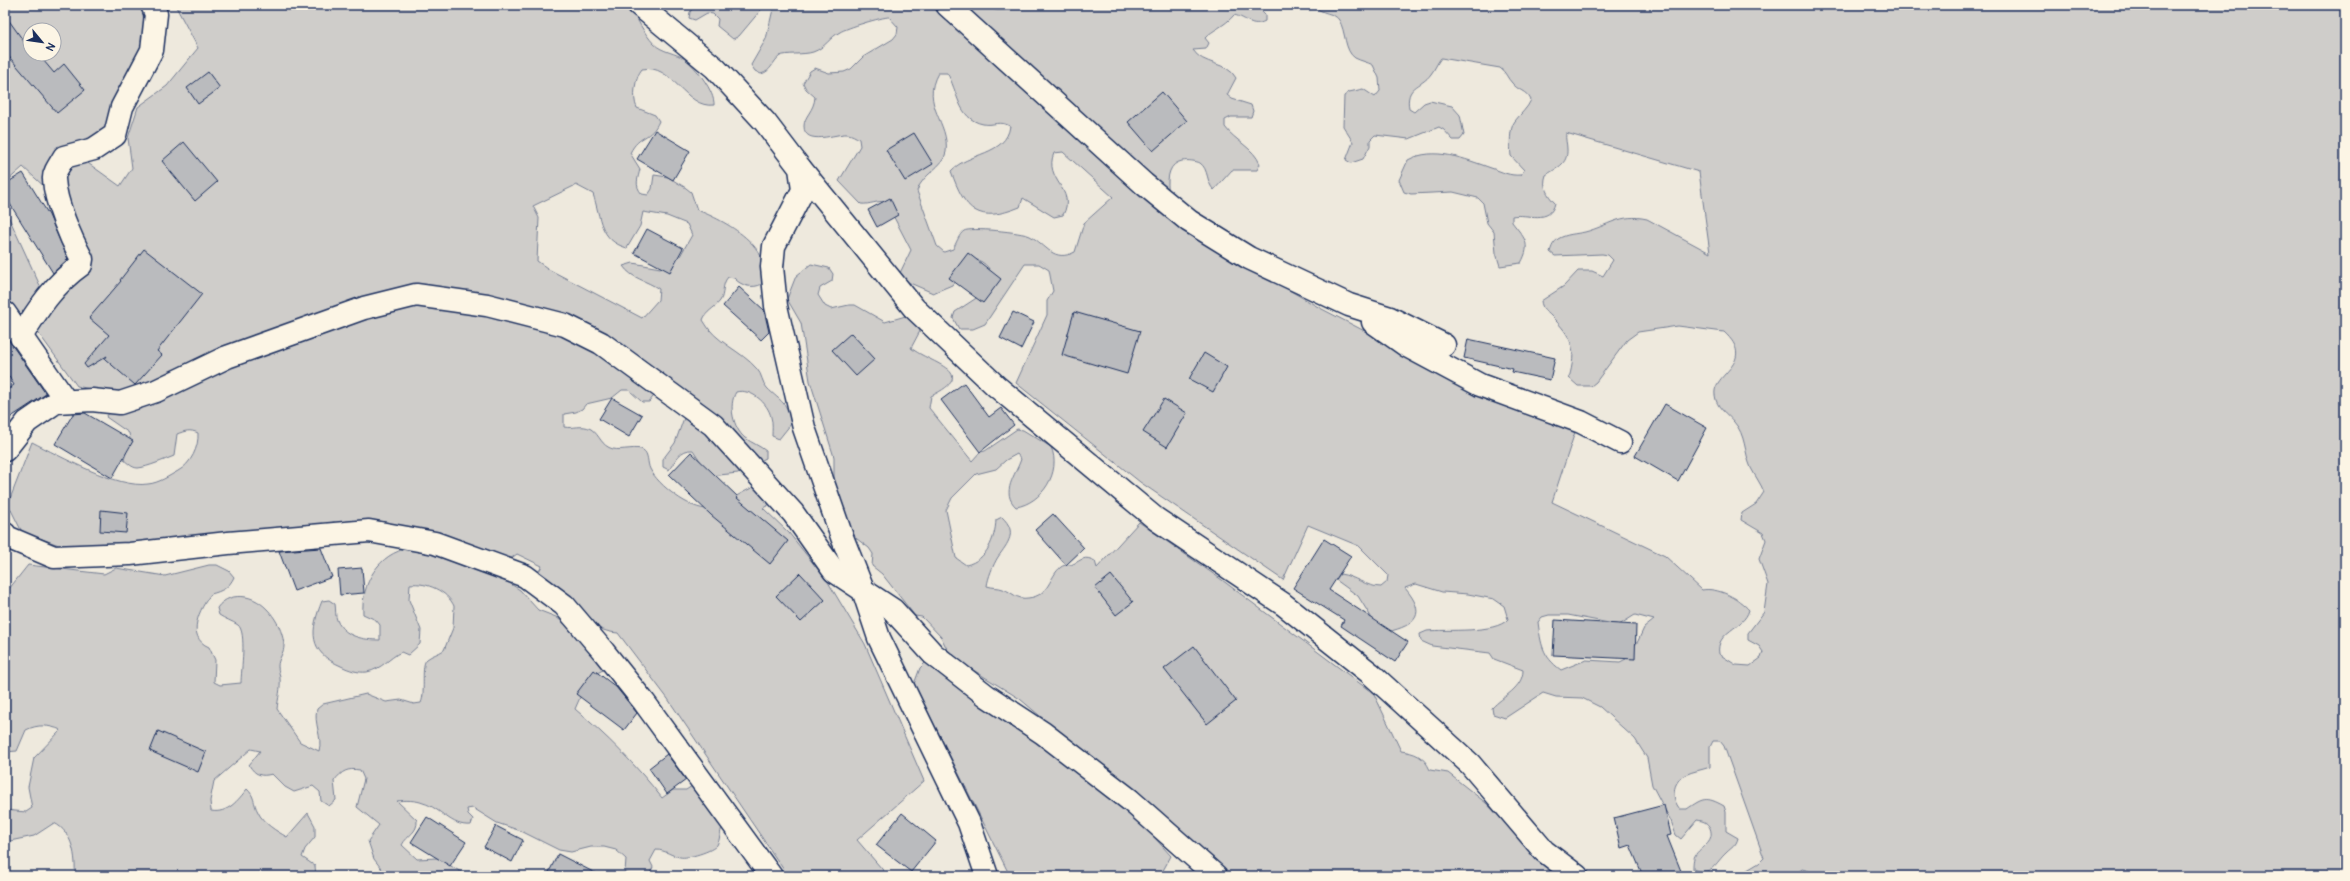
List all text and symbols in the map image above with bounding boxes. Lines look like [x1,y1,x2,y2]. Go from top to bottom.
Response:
north arrow [22,22,62,62]
text: N [43,40,58,54]

